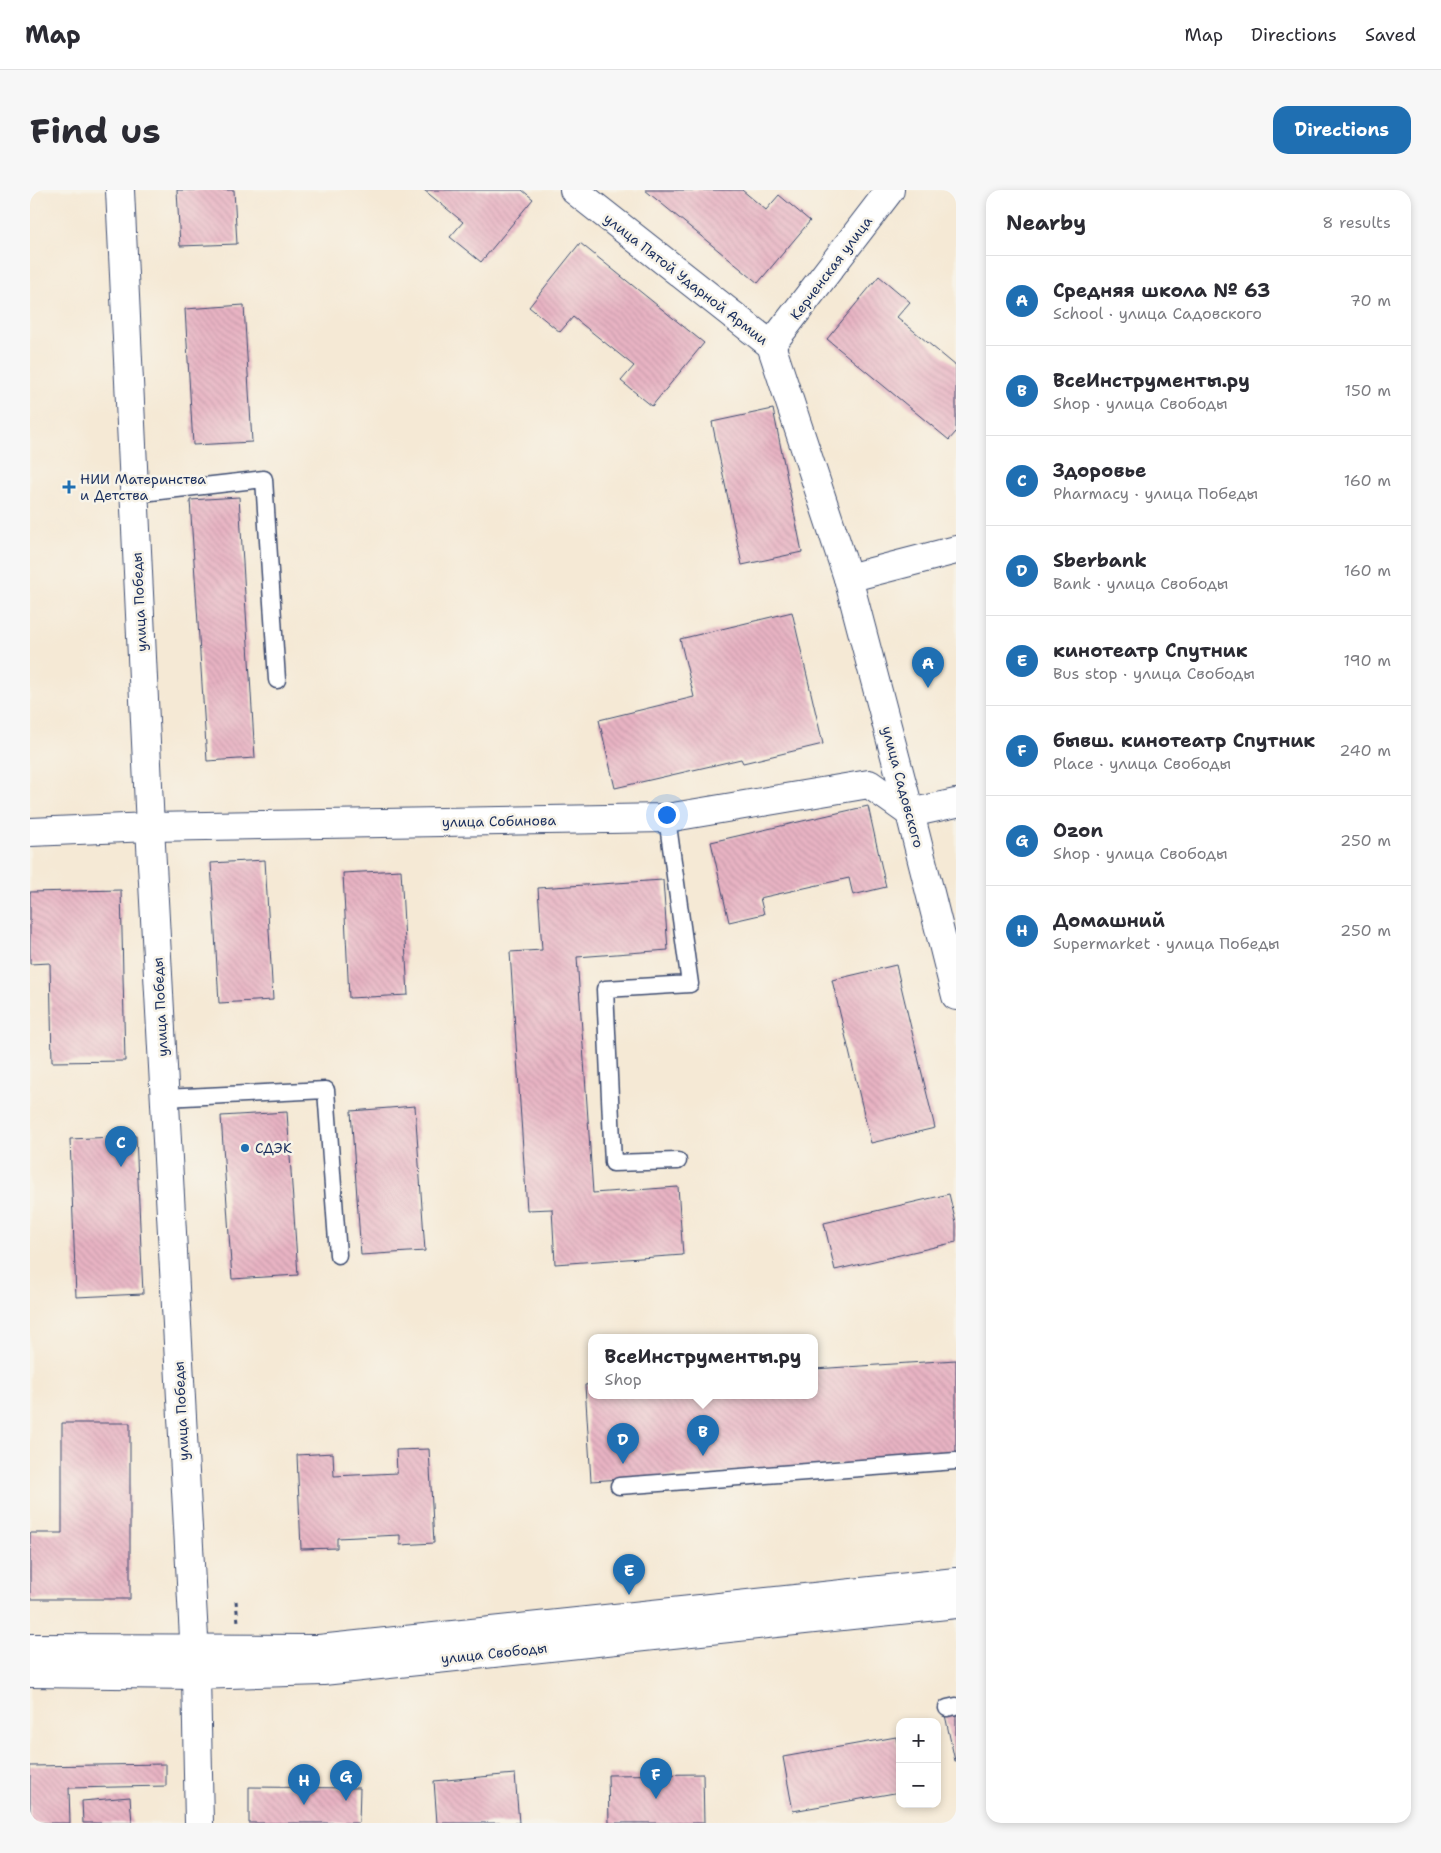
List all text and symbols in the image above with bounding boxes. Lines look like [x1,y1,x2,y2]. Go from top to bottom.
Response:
text: Map [25,19,81,51]
text: Map [1185,23,1223,47]
text: Directions [1251,23,1337,47]
text: Saved [1365,23,1416,47]
button: Directions [1273,106,1411,154]
text: Find us [30,107,161,154]
street label: улица Пятой Ударной Армии [600,209,772,349]
text: Nearby [1006,209,1086,237]
street label: Керченская улица [786,212,876,323]
text: 8 results [1322,212,1391,233]
text: Средняя школа № 63 [1053,278,1270,303]
text: A [1016,290,1028,311]
text: 70 m [1350,290,1391,311]
text: School · улица Садовского [1053,303,1262,324]
text: ВсеИнструменты.ру [1053,368,1250,393]
text: B [1017,380,1027,401]
text: 150 m [1344,380,1391,401]
text: Shop · улица Свободы [1053,393,1228,414]
text: Здоровье [1053,458,1146,483]
place label: НИИ Материнства и Детства [80,470,206,504]
text: C [1017,470,1027,491]
text: 160 m [1344,470,1391,491]
marker: НИИ Материнства и Детства [62,480,76,494]
text: Pharmacy · улица Победы [1053,483,1258,504]
text: Sberbank [1053,548,1147,573]
street label: улица Победы [127,552,151,652]
text: D [1016,560,1028,581]
text: 160 m [1344,560,1391,581]
text: Bank · улица Свободы [1053,573,1228,594]
text: кинотеатр Спутник [1053,638,1248,663]
pin: A [912,647,944,688]
text: E [1017,650,1027,671]
text: 190 m [1344,650,1391,671]
text: Bus stop · улица Свободы [1053,663,1255,684]
street label: улица Садовского [878,724,928,850]
text: бывш. кинотеатр Спутник [1053,728,1315,753]
text: F [1017,740,1027,761]
text: 240 m [1339,740,1391,761]
text: Place · улица Свободы [1053,753,1231,774]
your location [654,802,680,828]
street label: улица Собинова [442,811,557,831]
text: Ozon [1053,818,1103,843]
text: G [1016,830,1028,851]
text: 250 m [1340,830,1391,851]
text: Shop · улица Свободы [1053,843,1228,864]
text: Домашний [1053,908,1165,933]
text: H [1016,920,1028,941]
text: 250 m [1340,920,1391,941]
text: Supermarket · улица Победы [1053,933,1280,954]
street label: улица Победы [148,957,172,1057]
pin: C [105,1126,137,1167]
place label: СДЭК [255,1139,292,1157]
marker: СДЭК [239,1142,251,1154]
popup [588,1334,818,1399]
text: ВсеИнструменты.ру [605,1344,801,1369]
street label: улица Победы [169,1361,193,1461]
text: Shop [605,1369,642,1390]
pin: B [687,1415,719,1456]
pin: D [607,1423,639,1464]
pin: E [613,1554,645,1595]
street label: улица Свободы [440,1638,548,1668]
map controls [896,1718,941,1808]
button: + [896,1718,941,1763]
pin: F [640,1758,672,1799]
pin: G [330,1760,362,1801]
button: − [896,1763,941,1808]
pin: H [288,1764,320,1805]

